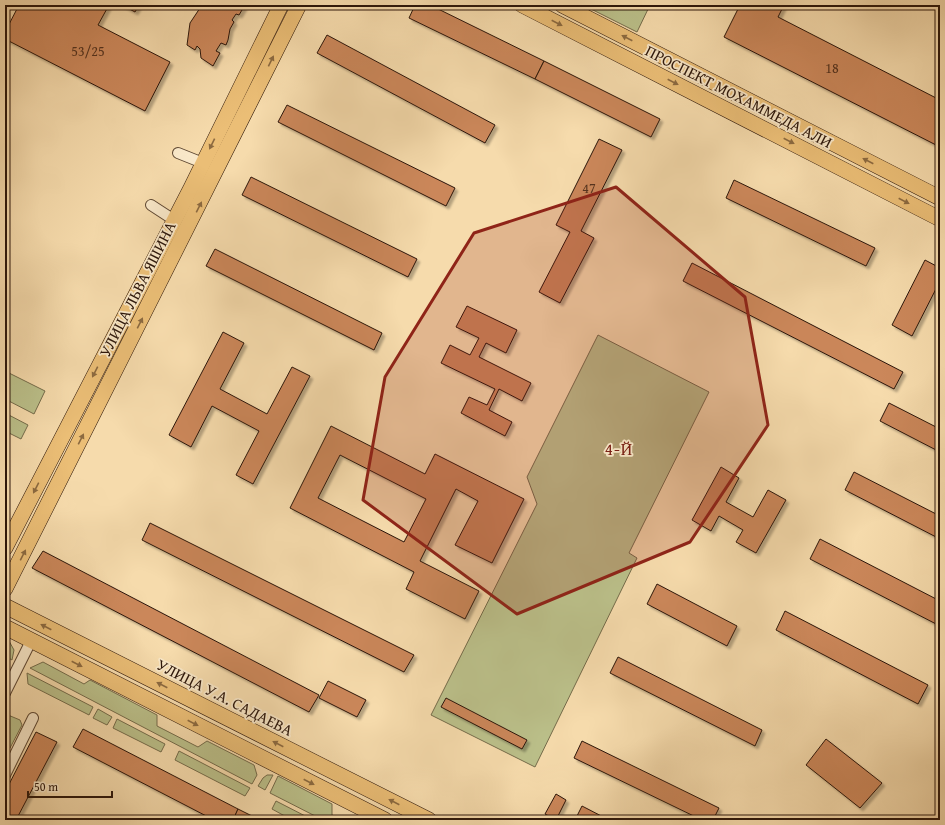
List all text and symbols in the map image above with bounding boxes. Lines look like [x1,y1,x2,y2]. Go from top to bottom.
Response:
one-way arrow [551,20,563,26]
one-way arrow [622,35,633,41]
street label: ПРОСПЕКТ МОХАММЕДА АЛИ [641,38,837,154]
house number: 53/25 [71,41,105,61]
one-way arrow [268,55,274,66]
house number: 18 [825,58,839,78]
one-way arrow [667,79,679,85]
one-way arrow [783,138,794,144]
one-way arrow [209,139,215,150]
one-way arrow [862,158,874,164]
house number: 47 [582,178,596,198]
one-way arrow [898,197,910,204]
one-way arrow [196,201,202,212]
street label: УЛИЦА ЛЬВА ЯШИНА [92,217,182,361]
one-way arrow [137,317,143,328]
one-way arrow [92,366,98,378]
one-way arrow [78,433,85,444]
district label: 4-Й [605,436,633,461]
one-way arrow [33,482,39,494]
one-way arrow [19,549,26,560]
one-way arrow [40,623,51,630]
street label: УЛИЦА У.А. САДАЕВА [153,652,298,742]
one-way arrow [71,661,83,667]
one-way arrow [156,682,167,688]
one-way arrow [187,720,199,726]
one-way arrow [272,741,284,747]
scale bar [28,773,112,799]
text: 50 m [34,778,58,795]
one-way arrow [303,778,315,785]
one-way arrow [388,799,400,806]

